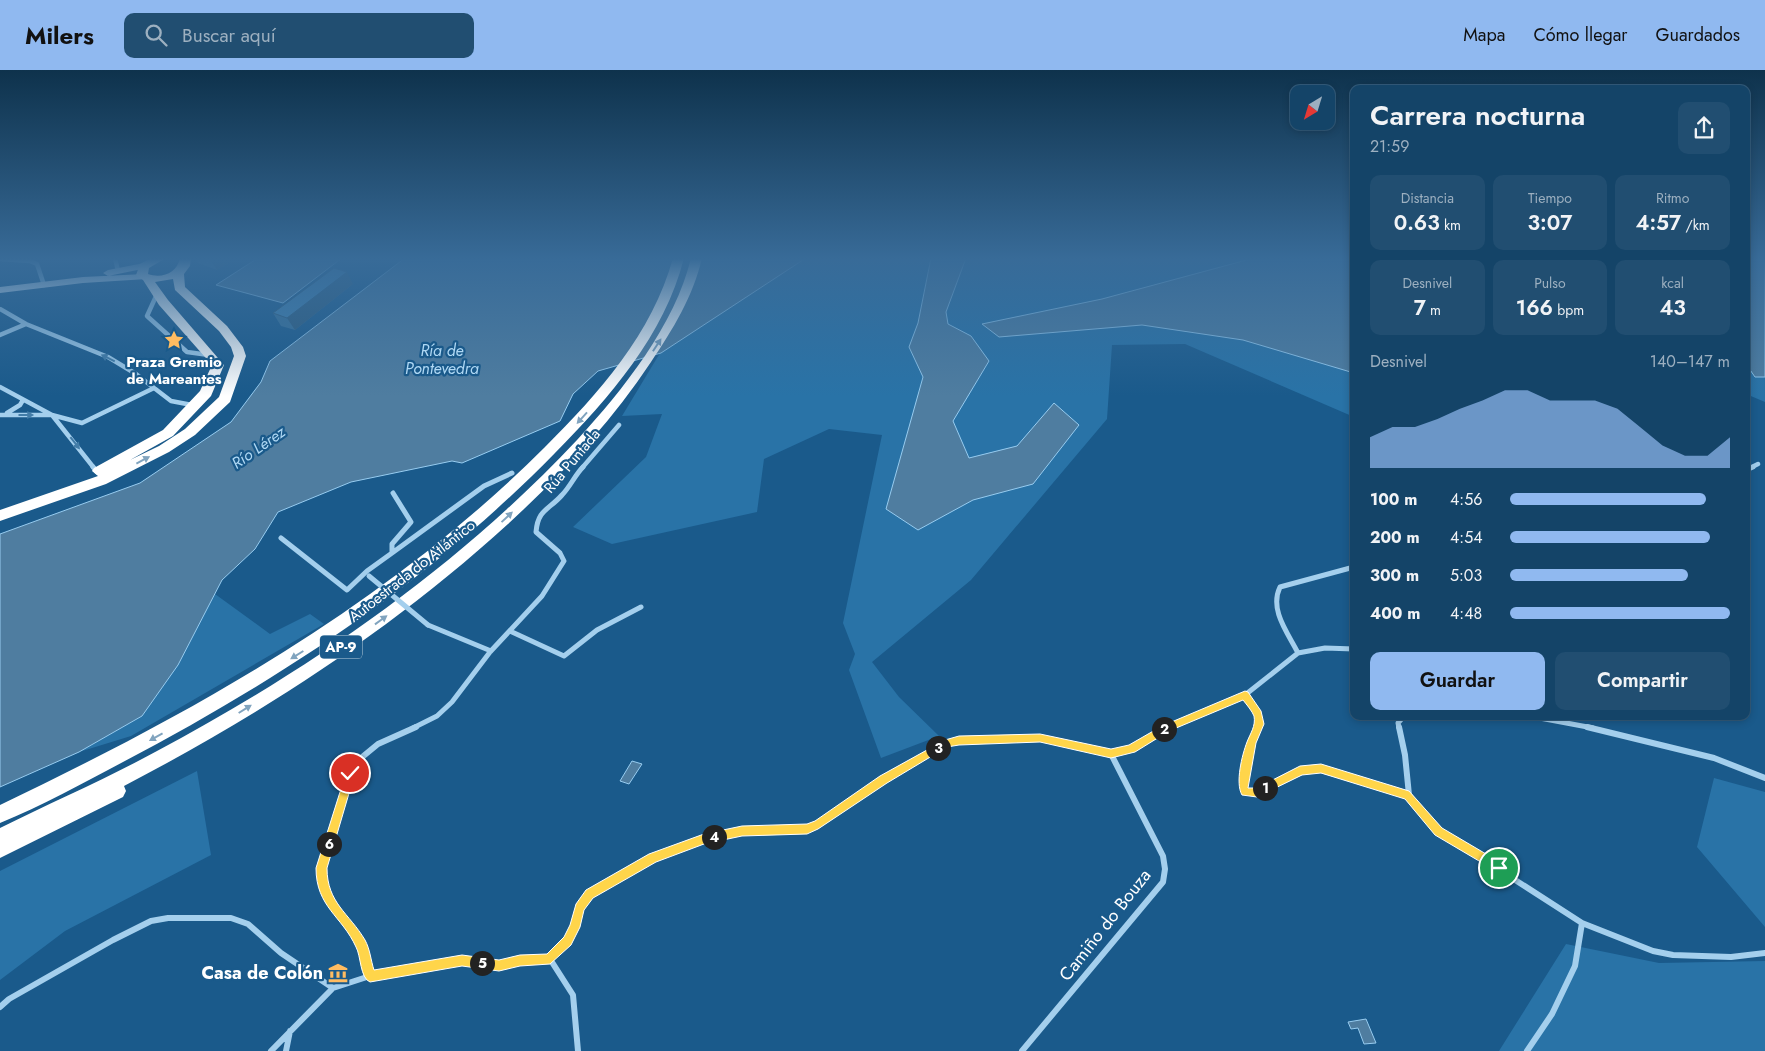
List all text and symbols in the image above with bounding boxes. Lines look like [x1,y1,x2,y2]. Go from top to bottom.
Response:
search box [124,13,474,58]
text: Milers [25,18,94,53]
icon: search [142,21,170,49]
text: Buscar aquí [182,22,276,49]
text: Mapa [1463,22,1505,48]
text: Cómo llegar [1533,22,1628,48]
text: Guardados [1656,22,1740,48]
north arrow [1290,85,1335,130]
map controls [1290,85,1335,130]
text: Carrera nocturna [1370,95,1585,136]
button: share [1678,102,1730,154]
text: 21:59 [1370,135,1409,158]
text: Distancia [1401,188,1454,208]
text: Tiempo [1528,188,1572,208]
text: Ritmo [1656,188,1689,208]
text: 0.63 [1394,208,1440,238]
text: 3:07 [1528,208,1572,238]
text: 4:57 [1636,208,1681,238]
text: km [1440,215,1461,235]
text: /km [1681,215,1710,235]
text: Desnivel [1402,273,1452,293]
text: Pulso [1534,273,1566,293]
text: kcal [1661,273,1684,293]
text: 7 [1414,293,1426,323]
text: 166 [1516,293,1553,323]
text: 43 [1659,293,1686,323]
text: m [1426,300,1441,320]
text: bpm [1553,300,1584,320]
place icon: Praza Gremio de Mareantes [163,329,185,351]
one-way arrow [652,338,662,351]
water label: Ría de Pontevedra [405,339,479,380]
text: Desnivel [1370,350,1427,373]
text: 140–147 m [1650,350,1730,373]
place label: Praza Gremio de Mareantes [126,351,222,390]
one-way arrow [101,354,115,362]
one-way arrow [18,411,34,419]
one-way arrow [576,411,588,423]
water label: Río Lérez [227,420,291,474]
street label: Rúa Puntada [538,424,606,498]
one-way arrow [69,436,80,449]
one-way arrow [136,456,150,464]
text: 100 m [1370,488,1417,511]
text: 4:56 [1450,488,1482,511]
one-way arrow [500,511,512,523]
street label: Autoestrada do Atlántico [344,514,480,628]
text: 200 m [1370,526,1420,549]
text: 4:54 [1450,526,1482,549]
text: 300 m [1370,564,1419,587]
text: 5:03 [1450,564,1482,587]
text: 400 m [1370,602,1420,625]
text: 4:48 [1450,602,1482,625]
one-way arrow [374,615,387,625]
road number: AP-9 [320,636,362,658]
one-way arrow [290,650,303,659]
button: Guardar [1370,652,1545,710]
button: Compartir [1555,652,1730,710]
one-way arrow [238,704,251,714]
pin: 2 [1152,716,1176,742]
text: 2 [1160,719,1169,739]
one-way arrow [149,733,164,741]
pin: 3 [926,736,950,760]
text: 3 [934,738,943,758]
pin [329,752,371,794]
icon: check [336,759,364,787]
pin: 1 [1252,776,1278,800]
text: 1 [1262,778,1269,798]
pin: 4 [702,824,726,850]
text: 4 [710,827,719,847]
pin: 6 [316,832,342,856]
text: 6 [325,834,334,854]
pin [1478,847,1520,889]
icon: arrive [1485,854,1513,882]
street label: Camiño do Bouza [1053,863,1157,987]
pin: 5 [470,950,494,976]
text: 5 [478,953,487,973]
place label: Casa de Colón [201,960,323,986]
museum icon: Casa de Colón [327,962,349,984]

